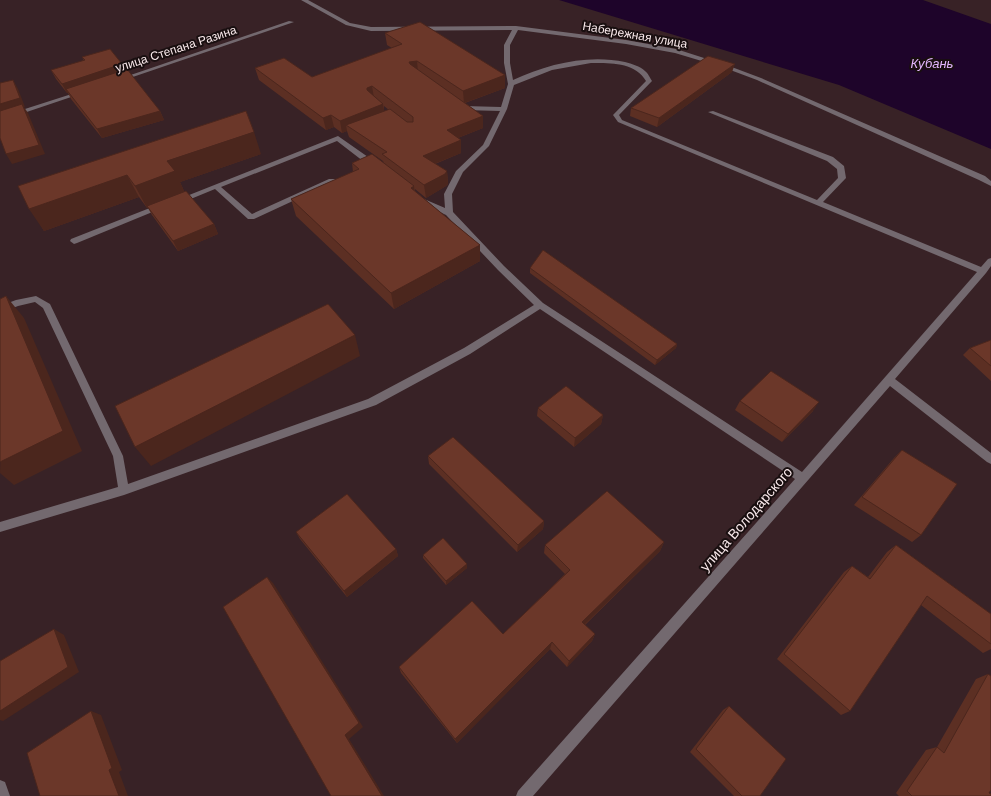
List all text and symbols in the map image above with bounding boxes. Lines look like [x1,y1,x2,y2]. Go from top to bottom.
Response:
street label: Набережная улица [582,19,689,51]
street label: улица Степана Разина [114,23,239,75]
water label: Кубань [911,56,954,71]
street label: улица Володарского [697,464,796,574]

